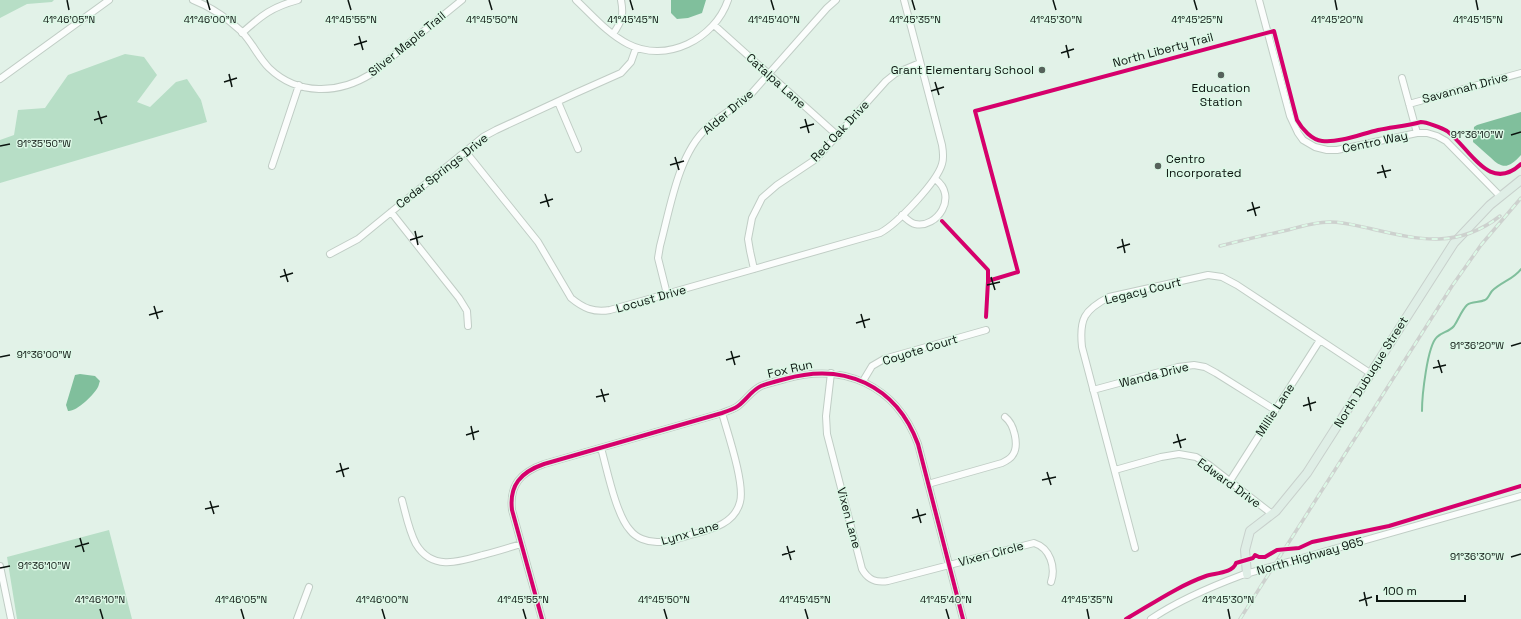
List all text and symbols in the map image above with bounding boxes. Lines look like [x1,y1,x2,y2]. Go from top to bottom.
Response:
street label: Silver Maple Trail [365,8,449,80]
text: 41°46'05"N [43,13,95,26]
text: 41°46'00"N [184,13,236,26]
text: 41°45'55"N [325,13,377,26]
text: 41°45'50"N [466,13,518,26]
text: 41°45'45"N [607,13,659,26]
text: 41°45'40"N [748,13,800,26]
text: 41°45'35"N [889,13,941,26]
text: 41°45'30"N [1030,13,1082,26]
text: 41°45'25"N [1171,13,1223,26]
text: 41°45'20"N [1311,13,1363,26]
text: 41°45'15"N [1453,13,1503,26]
street label: North Liberty Trail [1111,29,1215,71]
street label: Catalpa Lane [743,50,809,112]
place label: Grant Elementary School [891,62,1034,78]
marker: Grant Elementary School [1037,65,1047,75]
street label: Savannah Drive [1420,69,1510,107]
marker: Education Station [1216,70,1226,80]
place label: Education Station [1192,80,1250,110]
street label: Alder Drive [699,86,757,138]
street label: Red Oak Drive [807,97,873,165]
street label: Centro Way [1341,127,1409,157]
text: 91°36'10"W [1451,128,1503,141]
street label: Cedar Springs Drive [393,130,491,212]
text: 91°35'50"W [17,137,71,150]
place label: Centro Incorporated [1166,151,1242,181]
marker: Centro Incorporated [1153,161,1163,171]
street label: Legacy Court [1103,274,1183,308]
street label: Locust Drive [614,281,688,317]
street label: North Dubuque Street [1330,313,1412,431]
street label: Coyote Court [881,331,959,369]
text: 91°36'20"W [1450,339,1504,352]
text: 91°36'00"W [17,348,72,361]
street label: Fox Run [766,356,814,382]
street label: Wanda Drive [1118,359,1190,391]
street label: Millie Lane [1252,380,1298,440]
street label: Edward Drive [1194,455,1264,511]
street label: Vixen Lane [833,486,865,550]
street label: Lynx Lane [659,517,721,549]
street label: North Highway 965 [1255,533,1365,579]
street label: Vixen Circle [957,538,1025,570]
text: 91°36'30"W [1450,550,1504,563]
text: 91°36'10"W [18,559,70,572]
scale bar [1377,577,1465,603]
text: 100 m [1383,583,1417,599]
text: 41°46'10"N [75,593,125,606]
text: 41°46'05"N [215,593,267,606]
text: 41°46'00"N [356,593,408,606]
text: 41°45'55"N [497,593,549,606]
text: 41°45'50"N [638,593,690,606]
text: 41°45'45"N [779,593,831,606]
text: 41°45'40"N [920,593,972,606]
text: 41°45'35"N [1061,593,1113,606]
text: 41°45'30"N [1202,593,1254,606]

